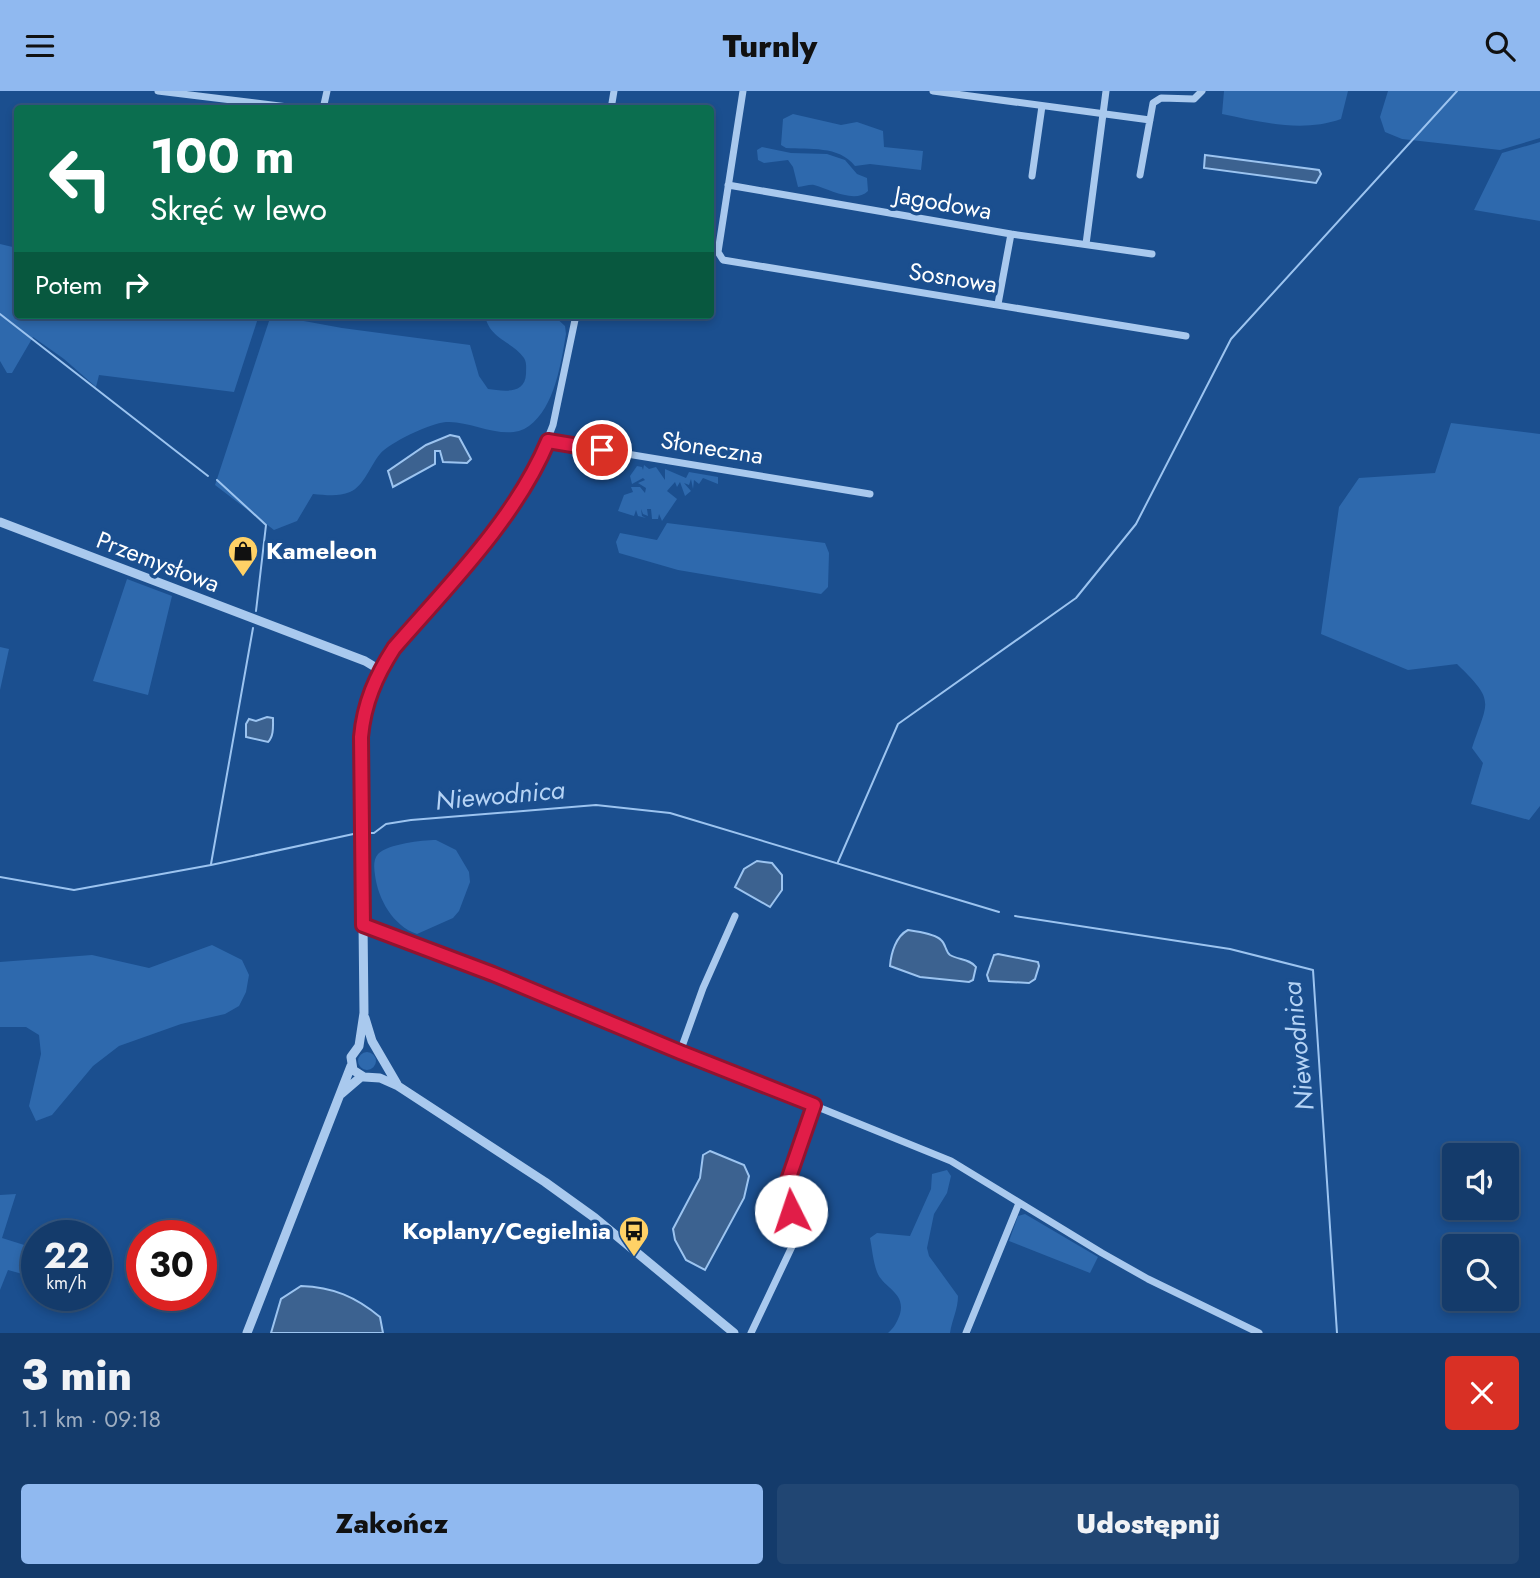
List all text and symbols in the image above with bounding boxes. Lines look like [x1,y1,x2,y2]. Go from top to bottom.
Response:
text: Turnly [723,23,817,69]
icon: menu [21,27,59,65]
icon: search [1481,27,1519,65]
text: 100 m [150,121,295,191]
icon: left [35,133,126,224]
street label: Jagodowa [889,176,995,228]
text: Skręć w lewo [150,186,327,232]
street label: Sosnowa [906,253,1000,302]
text: Potem [35,266,103,304]
icon: right [117,266,155,304]
pin [572,420,632,480]
street label: Słoneczna [658,422,766,473]
icon: arrive [583,431,621,469]
street label: Przemysłowa [91,522,225,601]
place label: Kameleon [266,533,377,568]
shop icon: Kameleon [226,534,260,578]
water label: Niewodnica [434,770,567,820]
water label: Niewodnica [1272,979,1324,1113]
map controls [1442,1143,1519,1311]
button: sound [1442,1143,1519,1220]
position arrow [754,1174,828,1248]
place label: Koplany/Cegielnia [402,1213,611,1248]
bus stop icon: Koplany/Cegielnia [617,1214,651,1258]
speed limit sign: 30 [126,1220,217,1311]
text: 22 [44,1231,89,1281]
button: search [1442,1234,1519,1311]
text: km/h [46,1270,87,1296]
text: 3 min [21,1345,132,1406]
button: close [1445,1356,1519,1430]
text: 1.1 km · 09:18 [21,1402,161,1436]
button: Zakończ [21,1484,763,1564]
button: Udostępnij [777,1484,1519,1564]

